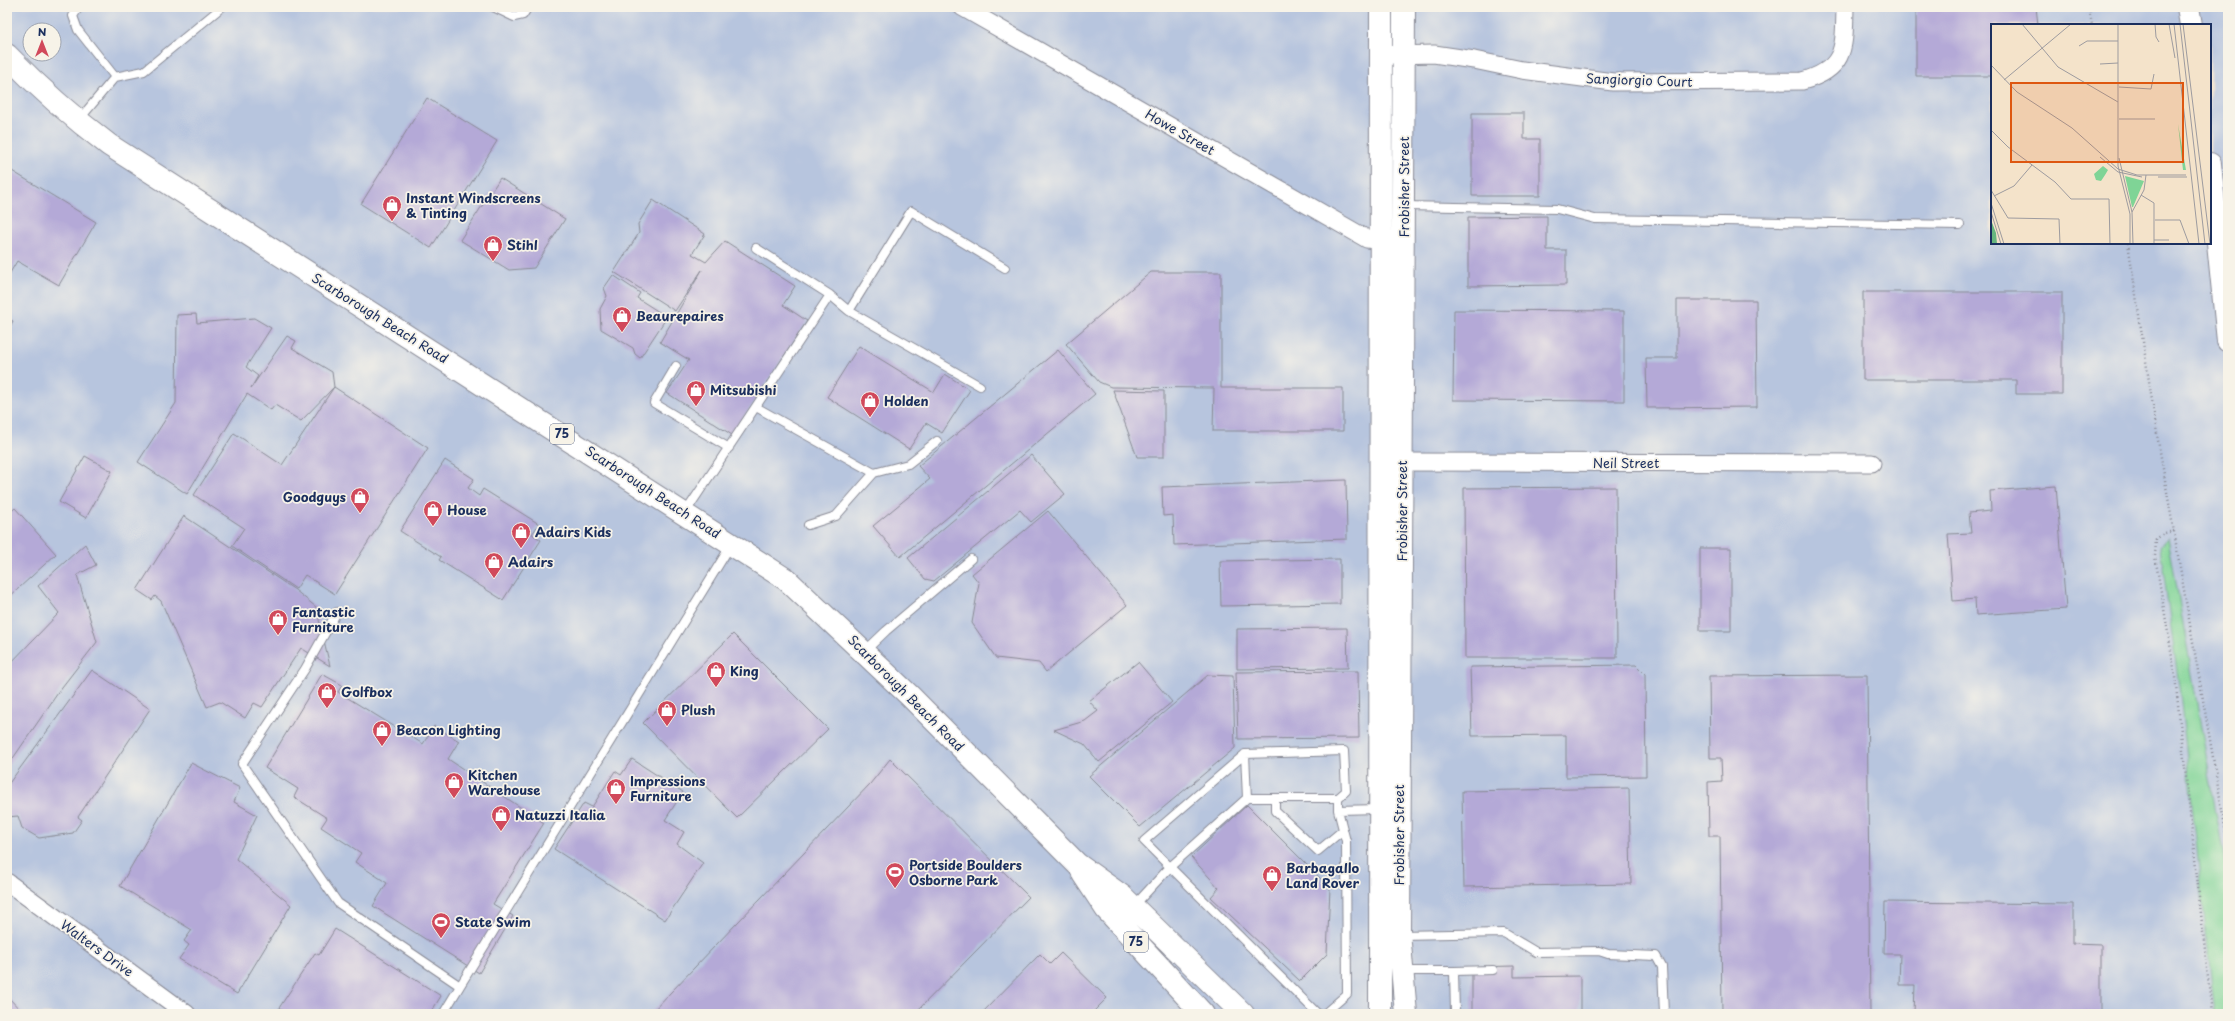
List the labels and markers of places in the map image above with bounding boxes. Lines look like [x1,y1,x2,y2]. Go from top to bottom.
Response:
place label: Instant Windscreens & Tinting [406,188,541,222]
shop icon: Instant Windscreens & Tinting [381,194,403,222]
shop icon: Stihl [482,234,504,262]
place label: Stihl [507,235,538,254]
shop icon: Beaurepaires [611,305,633,333]
place label: Beaurepaires [636,306,724,325]
shop icon: Mitsubishi [685,379,707,407]
place label: Mitsubishi [710,380,777,399]
shop icon: Holden [859,390,881,418]
place label: Holden [884,391,929,410]
shop icon: Goodguys [349,486,371,514]
place label: Goodguys [283,487,346,506]
shop icon: House [422,499,444,527]
place label: House [447,500,487,519]
shop icon: Adairs Kids [510,521,532,549]
place label: Adairs Kids [535,522,611,541]
shop icon: Adairs [483,551,505,579]
place label: Adairs [508,552,553,571]
place label: Fantastic Furniture [292,602,355,636]
shop icon: Fantastic Furniture [267,608,289,636]
shop icon: King [705,660,727,688]
place label: King [730,661,759,680]
shop icon: Golfbox [316,681,338,709]
place label: Golfbox [341,682,393,701]
shop icon: Plush [656,699,678,727]
place label: Plush [681,700,715,719]
shop icon: Beacon Lighting [371,719,393,747]
place label: Beacon Lighting [396,720,501,739]
place label: Kitchen Warehouse [468,765,540,799]
shop icon: Kitchen Warehouse [443,771,465,799]
place label: Impressions Furniture [630,771,706,805]
shop icon: Impressions Furniture [605,777,627,805]
shop icon: Natuzzi Italia [490,804,512,832]
place label: Natuzzi Italia [515,805,606,824]
place label: Portside Boulders Osborne Park [909,855,1022,889]
place label: Barbagallo Land Rover [1286,858,1360,892]
sports icon: Portside Boulders Osborne Park [884,861,906,889]
shop icon: Barbagallo Land Rover [1261,864,1283,892]
sports icon: State Swim [430,911,452,939]
place label: State Swim [455,912,531,931]

